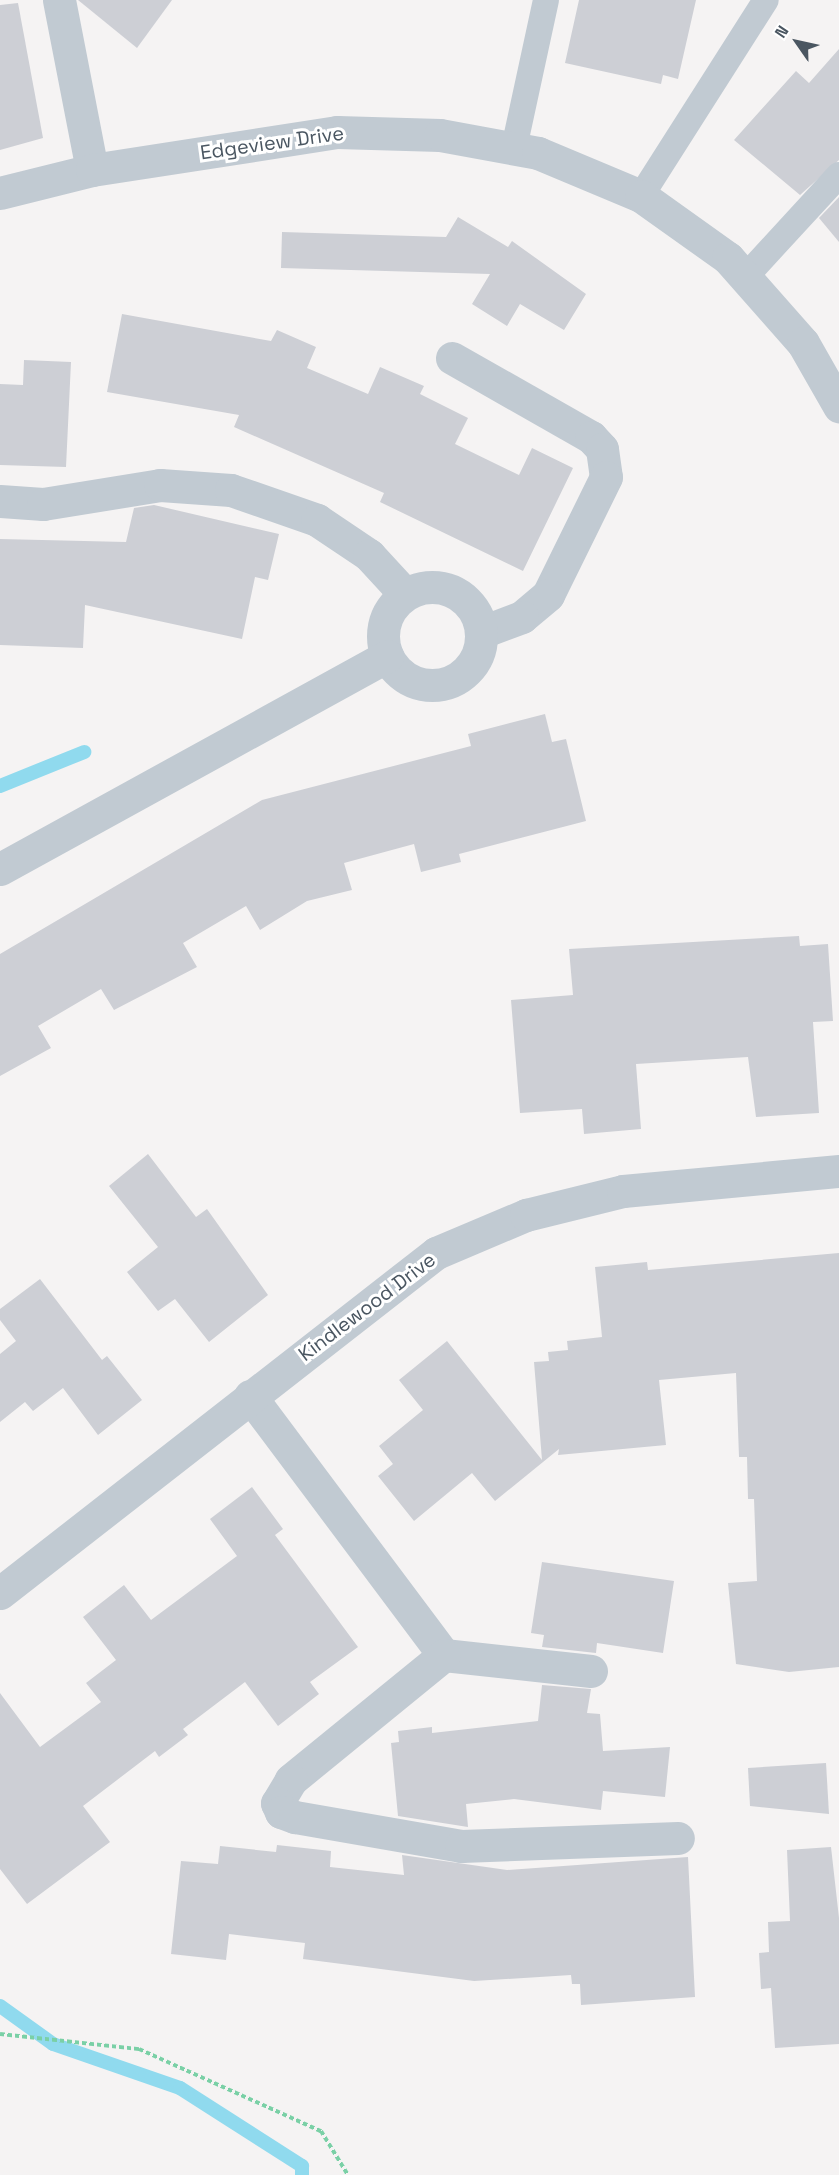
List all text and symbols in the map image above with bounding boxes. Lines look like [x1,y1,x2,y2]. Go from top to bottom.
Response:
north arrow [767,12,827,72]
text: N [770,21,793,42]
street label: Edgeview Drive [199,121,345,165]
street label: Kindlewood Drive [294,1248,440,1366]

